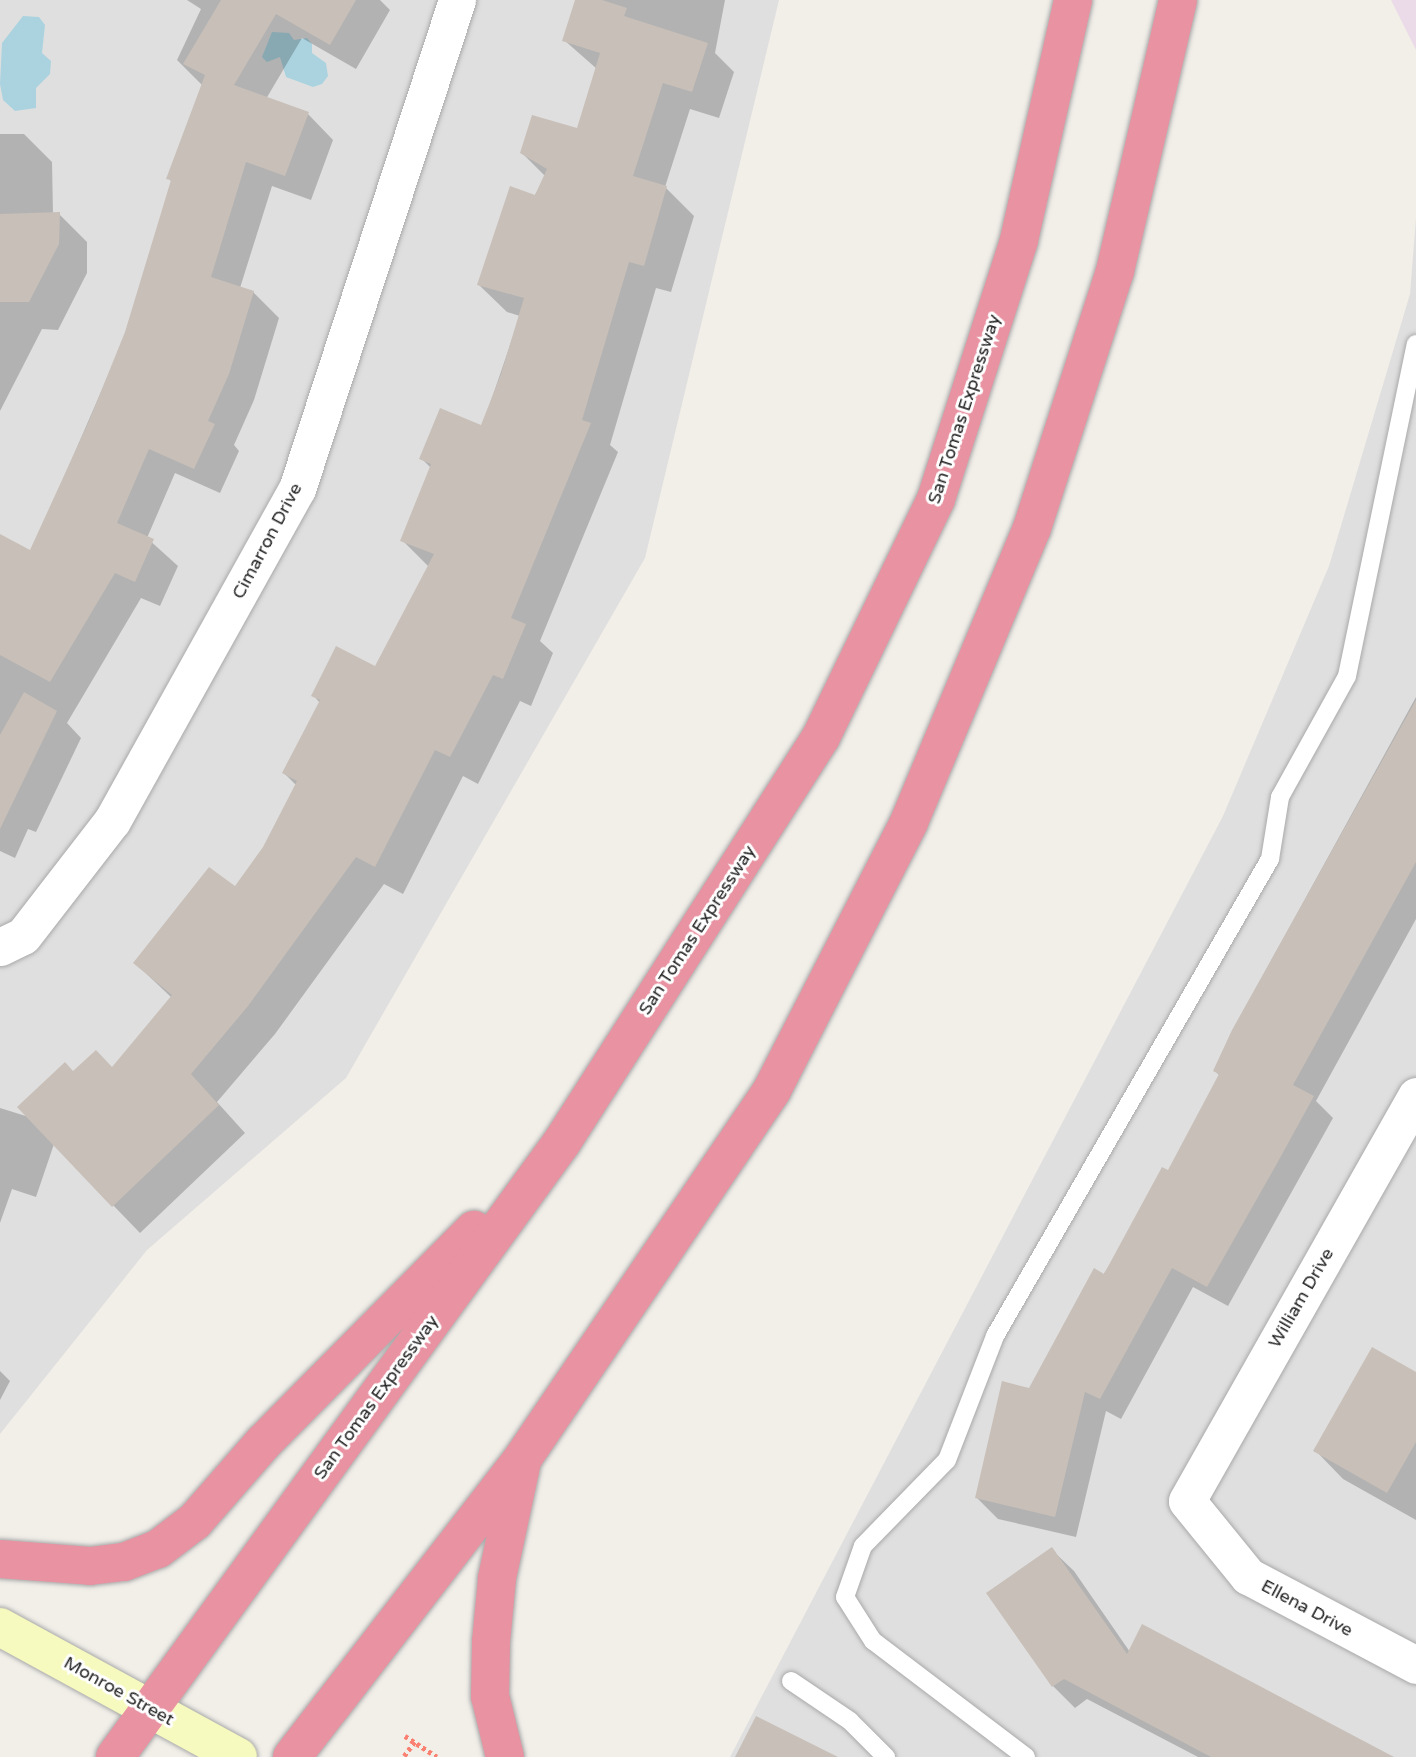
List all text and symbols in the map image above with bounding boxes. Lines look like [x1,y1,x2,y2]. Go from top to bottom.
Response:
street label: San Tomas Expressway [923,312,1005,506]
street label: Cimarron Drive [227,479,307,603]
street label: San Tomas Expressway [634,841,760,1019]
street label: William Drive [1264,1244,1338,1352]
street label: San Tomas Expressway [309,1311,443,1483]
street label: Ellena Drive [1257,1575,1357,1641]
street label: Monroe Street [60,1652,178,1730]

